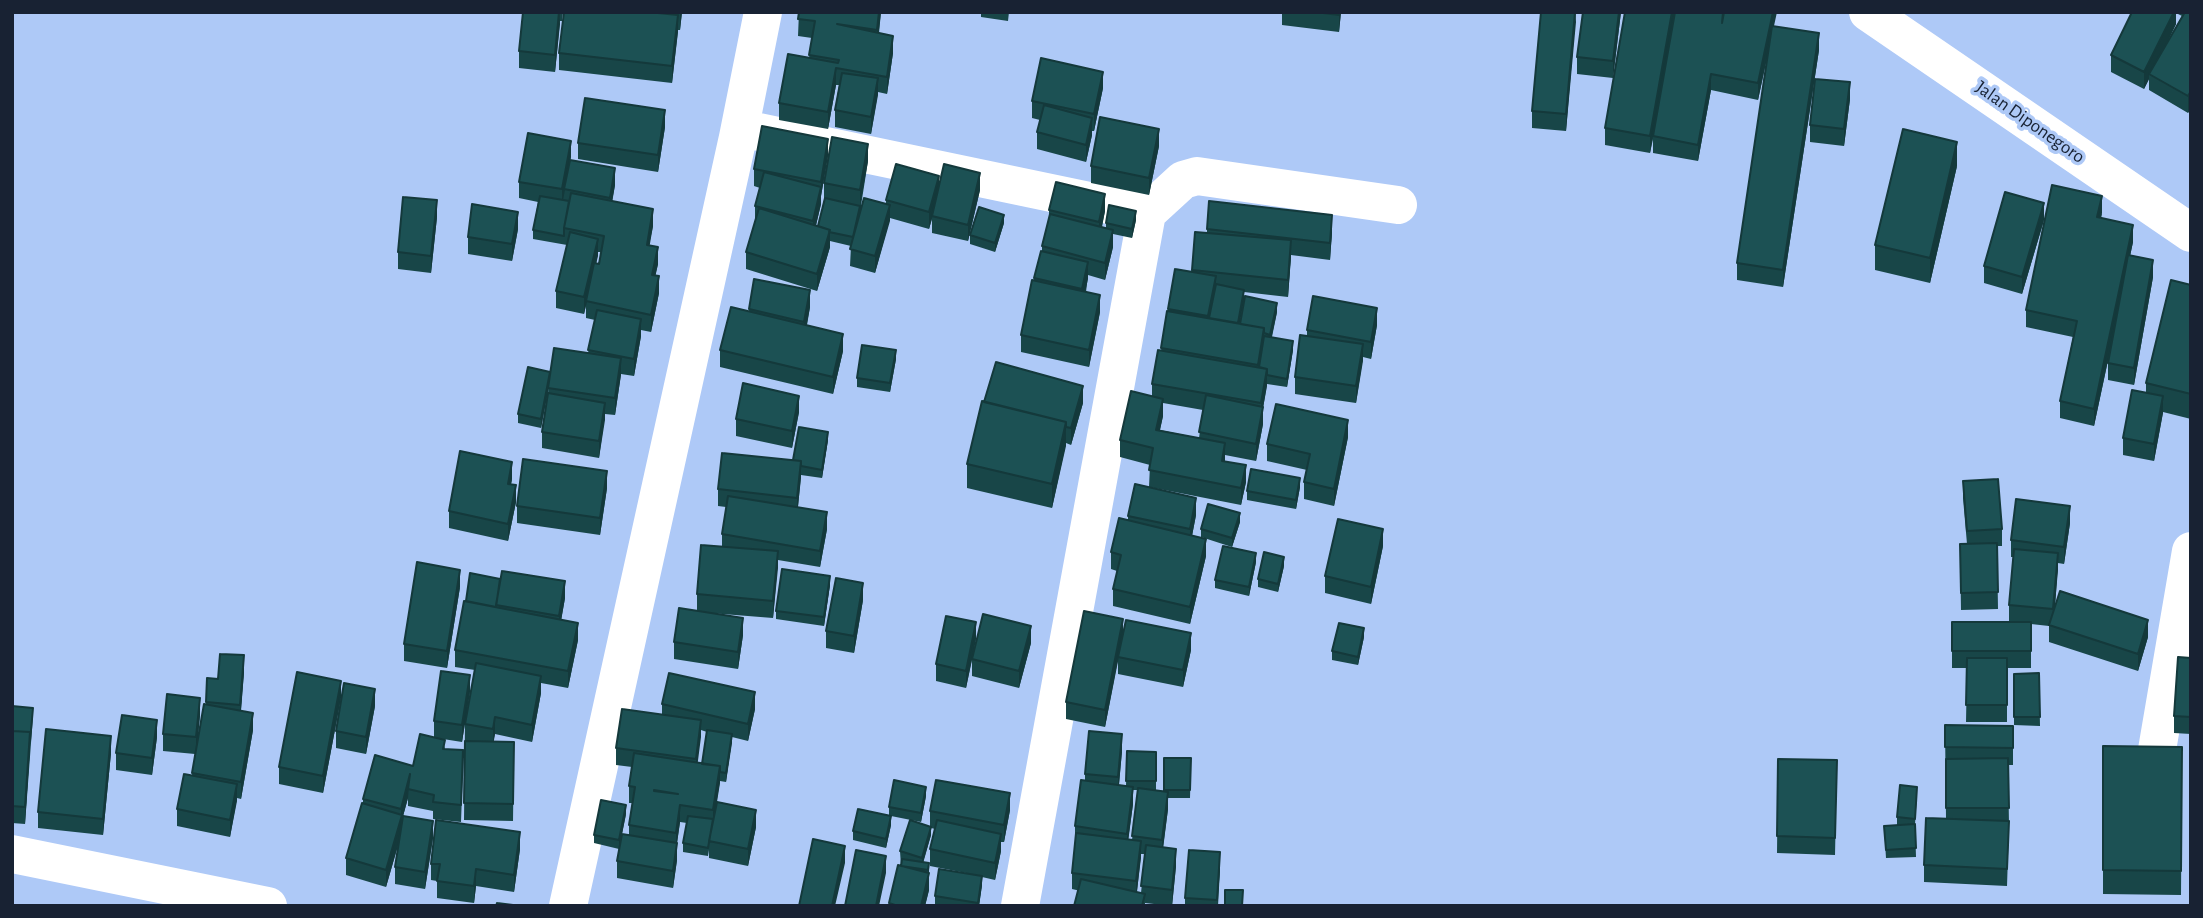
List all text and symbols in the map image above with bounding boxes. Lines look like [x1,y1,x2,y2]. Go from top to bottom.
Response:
street label: Jalan Diponegoro [1971,76,2089,168]

